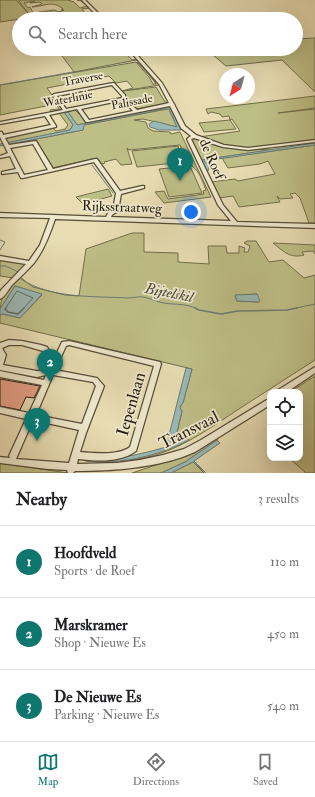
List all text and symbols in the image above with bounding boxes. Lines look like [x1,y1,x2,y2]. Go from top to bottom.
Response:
search box [12,12,303,56]
icon: search [26,23,48,45]
text: Search here [58,25,127,44]
street label: Traverse [62,68,104,90]
north arrow [219,68,255,104]
street label: Waterlinie [41,87,94,111]
street label: Palissade [110,91,154,113]
street label: de Roef [196,136,229,184]
pin: 1 [167,148,193,181]
street label: Rijksstraatweg [82,197,163,217]
your location [181,202,201,222]
water label: Bijtelskil [142,279,196,307]
pin: 2 [37,349,63,382]
street label: Iepenlaan [112,369,151,439]
map controls [267,389,303,461]
button: locate [267,389,303,425]
street label: Transvaal [156,406,223,454]
pin: 3 [24,408,50,441]
button: layers [267,425,303,461]
text: Nearby [16,489,67,510]
text: 3 results [258,491,299,507]
text: Hoofdveld [54,544,116,563]
text: 1 [27,554,31,570]
text: 110 m [270,554,299,570]
text: Sports · de Roef [54,563,135,579]
text: Marskramer [54,616,128,635]
text: 2 [26,626,32,642]
text: 450 m [267,626,299,642]
text: Shop · Nieuwe Es [54,635,146,651]
text: De Nieuwe Es [54,688,141,707]
text: 3 [27,698,32,714]
text: 540 m [267,698,299,714]
text: Parking · Nieuwe Es [54,707,159,723]
tab: Map [37,751,59,788]
tab: Directions [133,751,179,788]
tab: Saved [253,751,278,788]

